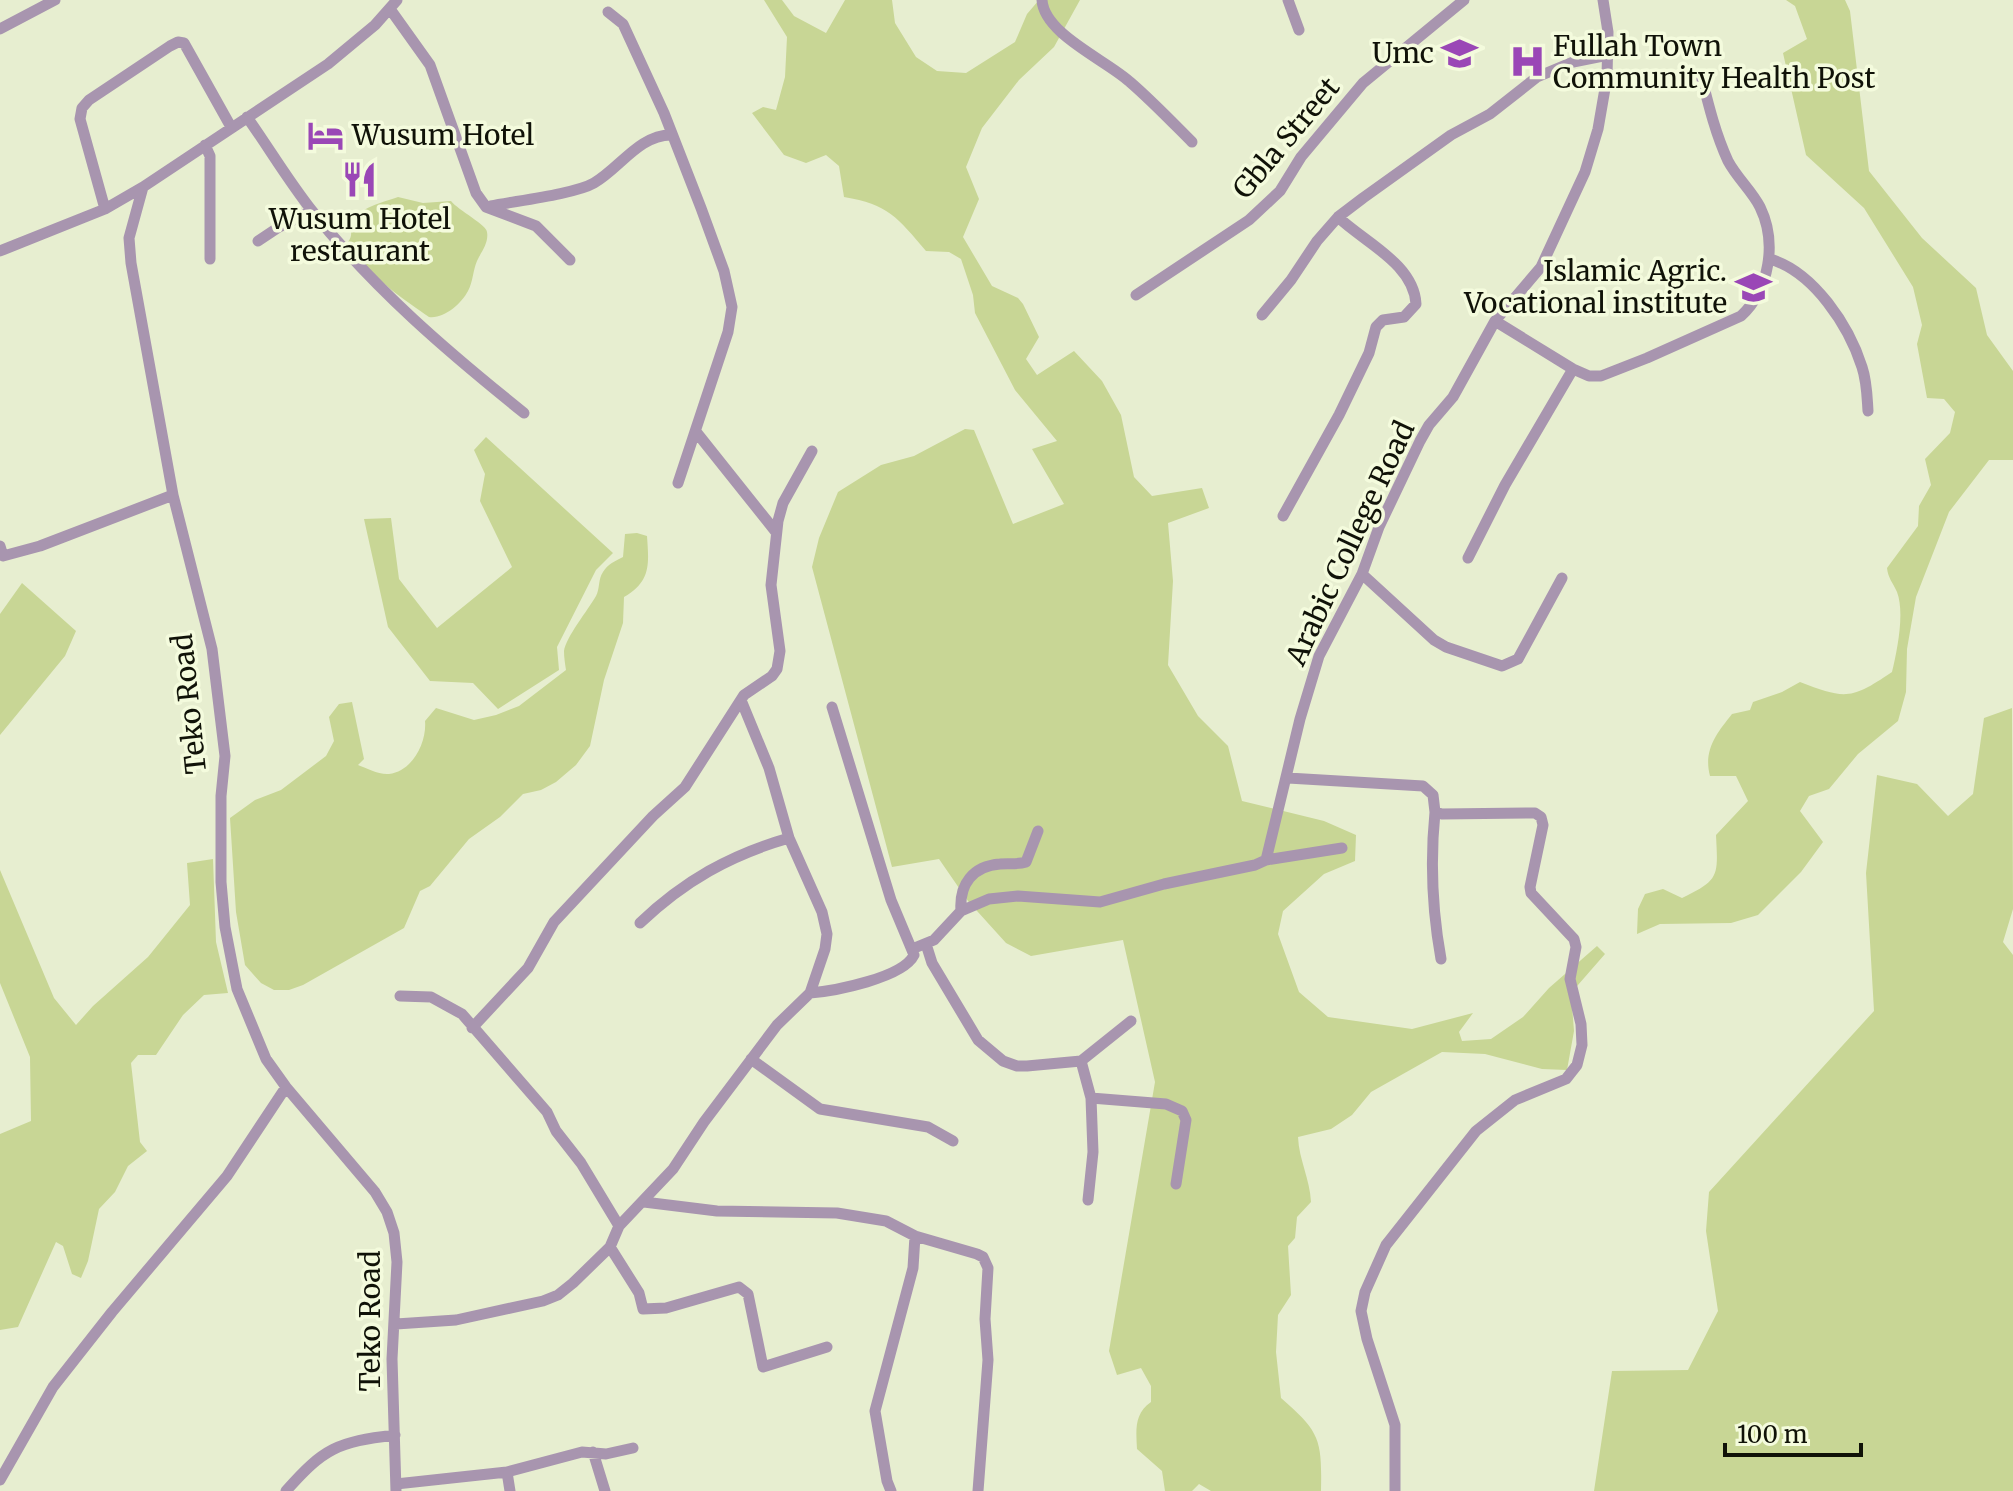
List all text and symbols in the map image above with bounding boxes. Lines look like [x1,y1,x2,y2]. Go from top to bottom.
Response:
place label: Fullah Town Community Health Post [1553,28,1875,96]
school or university icon: Umc [1441,34,1479,72]
place label: Umc [1372,35,1434,71]
hospital icon: Fullah Town Community Health Post [1508,43,1546,81]
street label: Gbla Street [1225,70,1347,206]
hotel icon: Wusum Hotel [307,116,345,154]
place label: Wusum Hotel [351,117,534,153]
restaurant icon: Wusum Hotel restaurant [341,160,379,198]
place label: Wusum Hotel restaurant [268,201,451,269]
place label: Islamic Agric. Vocational institute [1463,253,1727,321]
school or university icon: Islamic Agric. Vocational institute [1734,268,1772,306]
street label: Arabic College Road [1277,415,1422,672]
street label: Teko Road [164,632,214,776]
street label: Teko Road [352,1250,388,1392]
scale bar [1725,1407,1861,1457]
text: 100 m [1737,1419,1808,1450]

